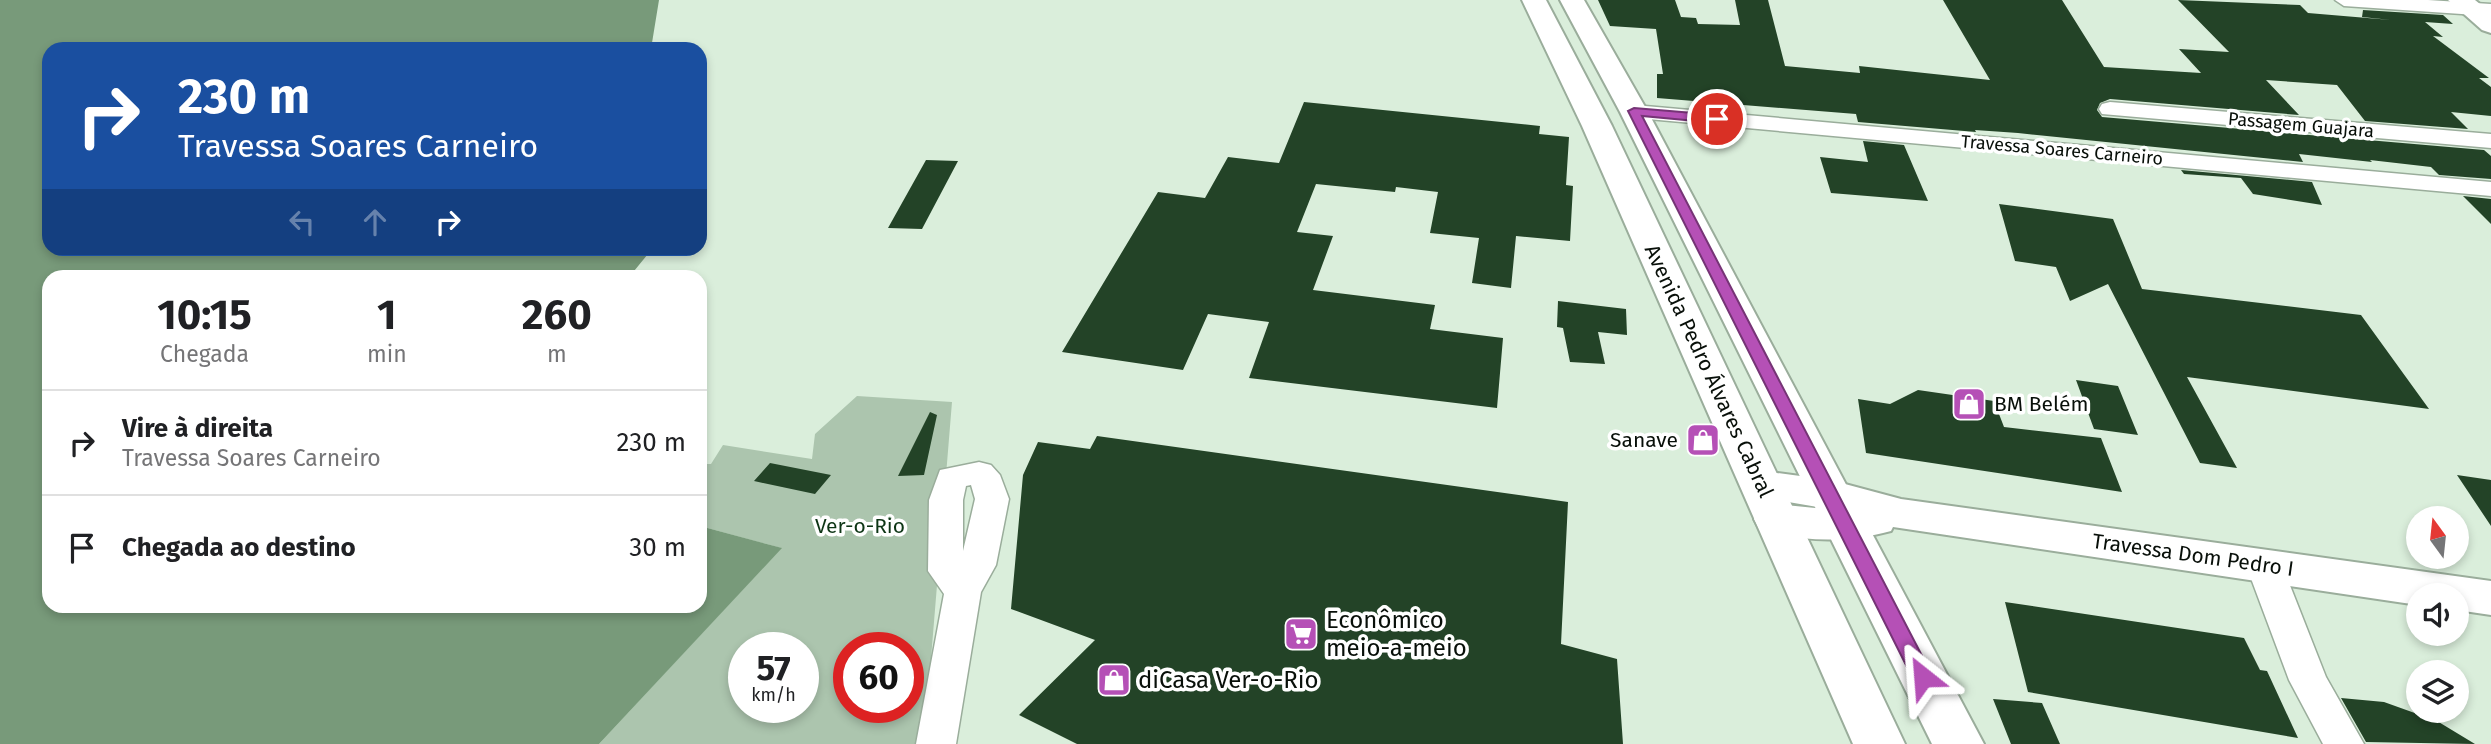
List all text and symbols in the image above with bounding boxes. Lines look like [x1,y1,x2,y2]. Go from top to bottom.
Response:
text: 230 m [178,67,310,126]
icon: right [63,70,154,161]
pin [1687,89,1747,149]
icon: arrive [1698,100,1736,138]
street label: Passagem Guajara [2227,108,2375,142]
text: Travessa Soares Carneiro [178,127,538,165]
street label: Travessa Soares Carneiro [1960,130,2164,170]
icon: left [283,203,321,241]
icon: ahead [356,203,394,241]
icon: right [429,203,467,241]
street label: Avenida Pedro Álvares Cabral [1639,240,1779,502]
text: 10:15 [157,290,252,340]
text: 1 [377,290,397,340]
text: 260 [522,290,592,340]
text: Chegada [160,340,249,368]
text: min [367,340,407,368]
text: m [547,340,567,368]
shop icon: BM Belém [1950,385,1988,423]
place label: BM Belém [1994,391,2088,417]
text: Vire à direita [122,413,273,444]
shop icon: Sanave [1684,421,1722,459]
icon: right [63,424,101,462]
text: 230 m [617,427,686,458]
place label: Sanave [1610,427,1678,453]
text: Travessa Soares Carneiro [122,444,381,472]
north arrow [2406,506,2469,569]
map controls [2406,506,2469,723]
park label: Ver-o-Rio [815,513,905,539]
street label: Travessa Dom Pedro I [2091,528,2295,582]
icon: arrive [63,529,101,567]
text: Chegada ao destino [122,532,356,563]
text: 30 m [629,532,686,563]
button: sound [2406,583,2469,646]
place label: Econômico meio-a-meio [1326,606,1467,662]
supermarket icon: Econômico meio-a-meio [1282,615,1320,653]
speed limit sign: 60 [833,632,924,723]
position arrow [1886,640,1960,714]
text: 57 [756,647,791,689]
button: layers [2406,660,2469,723]
shop icon: diCasa Ver-o-Rio [1095,661,1133,699]
place label: diCasa Ver-o-Rio [1138,666,1318,694]
text: km/h [751,684,796,706]

